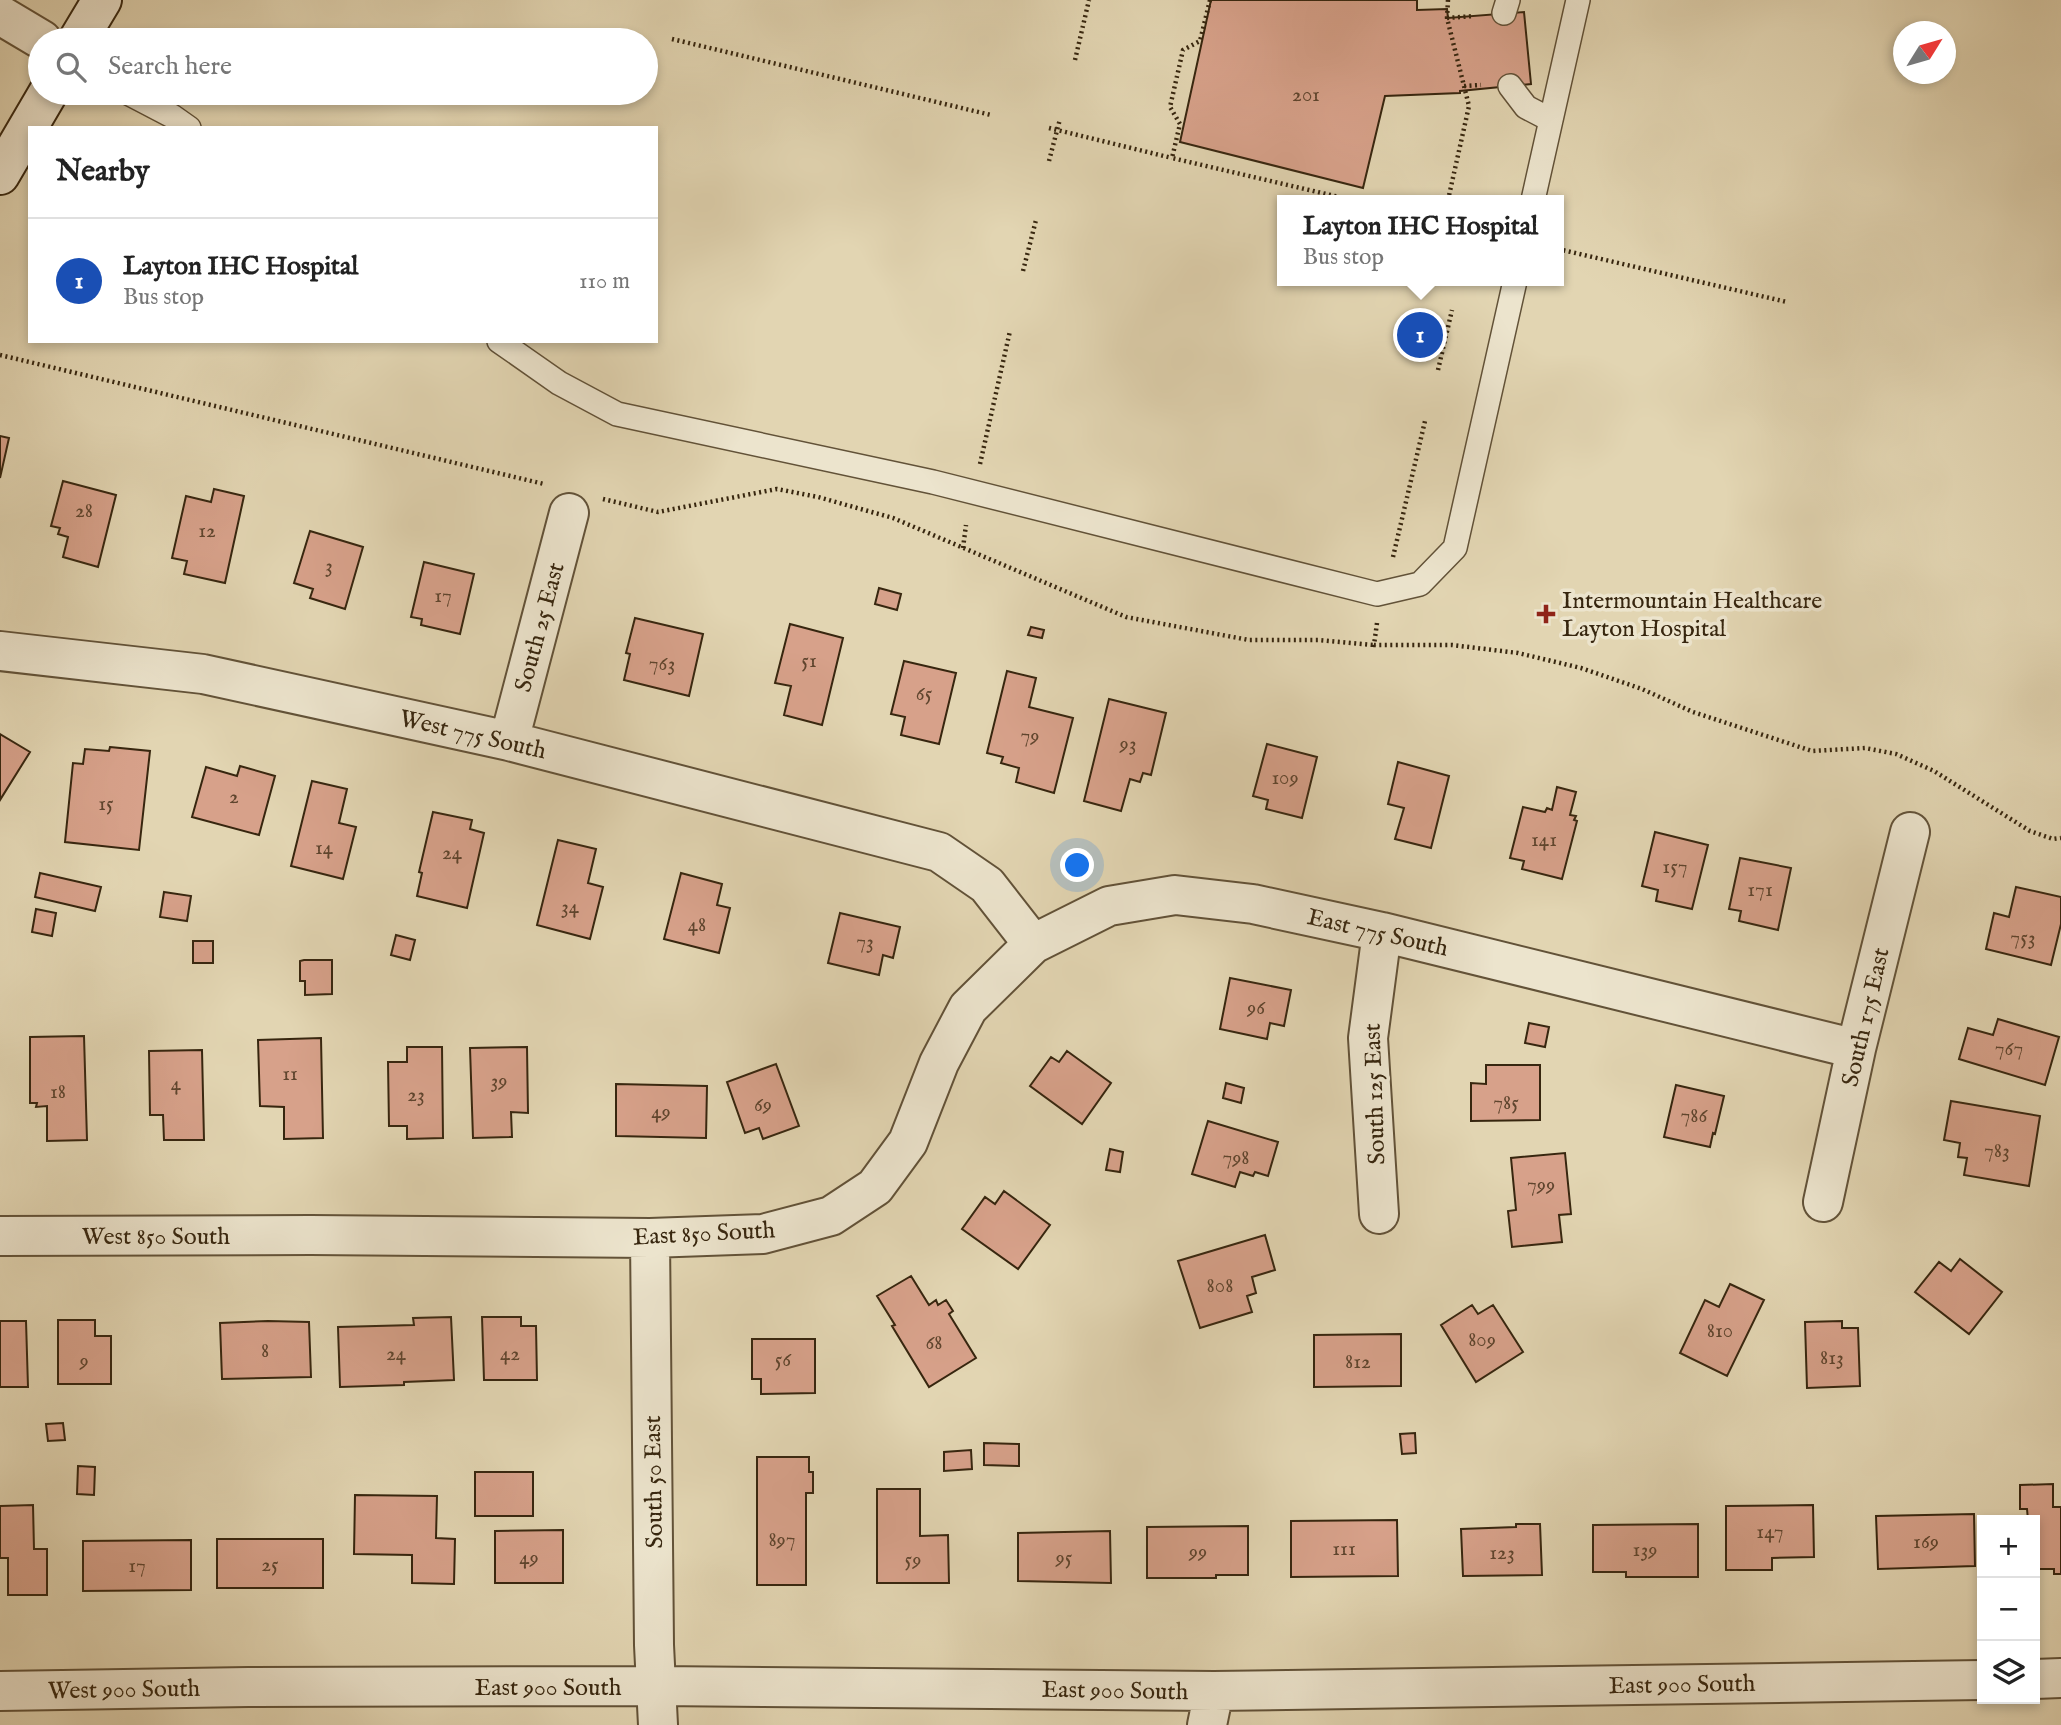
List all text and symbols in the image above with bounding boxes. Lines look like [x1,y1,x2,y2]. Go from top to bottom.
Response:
north arrow [1893,21,1956,84]
search box [28,28,658,105]
icon: search [52,48,90,86]
text: Search here [108,50,232,83]
house number: 201 [1292,82,1320,109]
text: Nearby [56,153,149,191]
popup [1277,195,1564,286]
text: Layton IHC Hospital [1303,210,1538,243]
text: Bus stop [1303,243,1384,272]
text: Layton IHC Hospital [123,250,358,283]
text: 1 [75,267,83,296]
text: 110 m [579,267,630,296]
text: Bus stop [123,283,204,312]
pin: 1 [1397,309,1443,361]
house number: 28 [75,498,93,525]
house number: 12 [198,518,216,545]
house number: 3 [325,553,333,580]
street label: South 25 East [508,559,573,695]
house number: 17 [434,583,452,610]
place label: Intermountain Healthcare Layton Hospital [1562,586,1822,645]
marker: Intermountain Healthcare Layton Hospital [1536,604,1556,624]
house number: 51 [801,648,817,675]
house number: 763 [649,651,675,678]
house number: 65 [916,681,933,708]
street label: West 775 South [396,704,549,767]
house number: 79 [1021,723,1040,750]
house number: 93 [1118,731,1137,758]
house number: 109 [1271,765,1299,792]
house number: 2 [229,784,239,811]
house number: 15 [98,791,114,818]
house number: 141 [1531,827,1557,854]
house number: 14 [315,835,334,862]
house number: 24 [442,840,463,867]
your location [1060,848,1094,882]
house number: 157 [1662,854,1688,881]
house number: 171 [1747,877,1773,904]
house number: 34 [561,894,580,921]
street label: East 775 South [1304,902,1451,965]
house number: 48 [688,912,706,939]
house number: 753 [2010,925,2036,952]
house number: 73 [856,929,874,956]
street label: South 175 East [1835,945,1897,1090]
house number: 96 [1246,995,1266,1022]
street label: South 125 East [1358,1023,1393,1165]
house number: 767 [1995,1036,2023,1063]
house number: 11 [282,1061,298,1088]
house number: 39 [490,1068,508,1095]
house number: 4 [171,1071,182,1098]
house number: 18 [50,1079,66,1106]
house number: 23 [407,1082,425,1109]
house number: 785 [1493,1090,1519,1117]
house number: 69 [754,1092,772,1119]
house number: 49 [651,1099,671,1126]
house number: 786 [1681,1103,1709,1130]
house number: 783 [1984,1138,2010,1165]
house number: 798 [1222,1145,1250,1172]
house number: 799 [1527,1172,1555,1199]
street label: East 850 South [632,1215,776,1254]
street label: West 850 South [82,1222,230,1253]
house number: 808 [1207,1273,1233,1300]
house number: 810 [1707,1318,1733,1345]
house number: 809 [1468,1327,1496,1354]
house number: 68 [925,1330,943,1357]
house number: 8 [261,1338,269,1365]
house number: 24 [386,1341,407,1368]
house number: 42 [500,1341,520,1368]
house number: 813 [1820,1345,1844,1372]
house number: 56 [775,1347,792,1374]
house number: 9 [78,1348,89,1375]
house number: 812 [1345,1349,1371,1376]
street label: South 50 East [638,1415,671,1549]
map controls [1977,1515,2040,1704]
button: + [1977,1515,2040,1578]
house number: 147 [1756,1519,1784,1546]
house number: 897 [768,1527,796,1554]
house number: 169 [1913,1529,1939,1556]
house number: 111 [1332,1536,1356,1563]
house number: 139 [1633,1537,1657,1564]
house number: 99 [1188,1539,1207,1566]
house number: 123 [1489,1540,1515,1567]
house number: 49 [519,1545,539,1572]
house number: 95 [1055,1545,1073,1572]
house number: 59 [905,1547,921,1574]
house number: 25 [261,1552,279,1579]
house number: 17 [128,1553,146,1580]
button: − [1977,1578,2040,1641]
button: layers [1977,1641,2040,1704]
street label: East 900 South [1608,1669,1756,1702]
street label: East 900 South [475,1673,622,1704]
street label: West 900 South [48,1674,201,1707]
street label: East 900 South [1041,1675,1189,1708]

